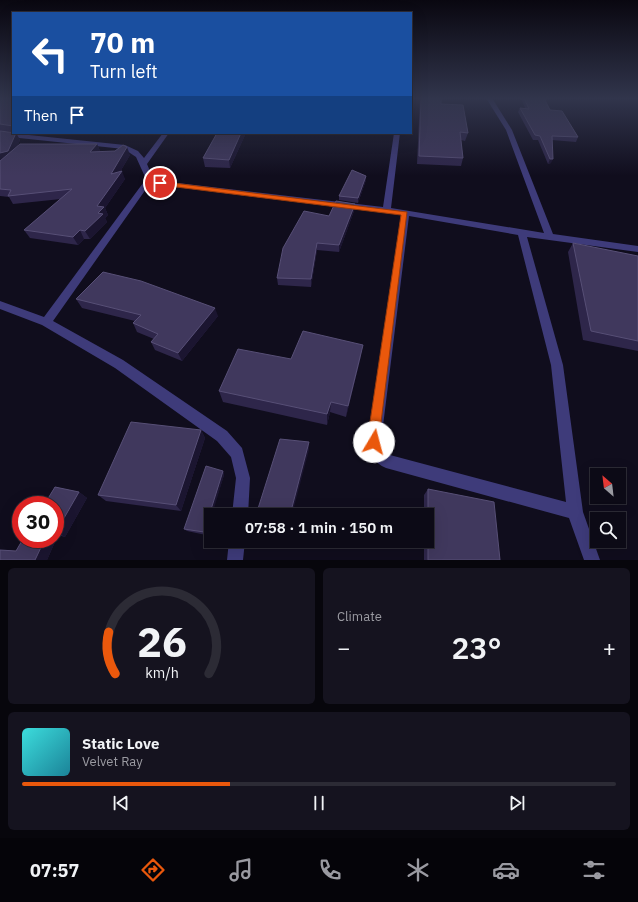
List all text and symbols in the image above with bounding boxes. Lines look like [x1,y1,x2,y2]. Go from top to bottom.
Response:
text: 70 m [90,24,155,61]
icon: left [24,28,76,80]
text: Turn left [90,60,158,83]
icon: arrive [66,104,88,126]
text: Then [24,106,58,125]
pin [143,166,177,200]
icon: arrive [149,172,171,194]
position arrow [353,421,395,463]
north arrow [590,468,626,504]
map controls [590,468,626,548]
speed limit sign: 30 [12,496,64,548]
button: search [590,512,626,548]
text: 07:58 · 1 min · 150 m [245,518,393,537]
text: Climate [337,608,382,625]
text: 26 [137,614,186,668]
text: 23° [451,628,502,667]
text: − [337,633,350,662]
text: + [603,633,616,662]
text: km/h [145,663,178,682]
text: Static Love [82,734,159,753]
text: Velvet Ray [82,753,143,770]
icon: previous [110,792,132,814]
icon: pause [308,792,330,814]
icon: next [506,792,528,814]
icon: directions [139,856,167,884]
icon: music [227,856,255,884]
icon: phone [316,856,344,884]
icon: climate [404,856,432,884]
icon: car [492,856,520,884]
icon: filters [580,856,608,884]
text: 07:57 [30,859,79,882]

